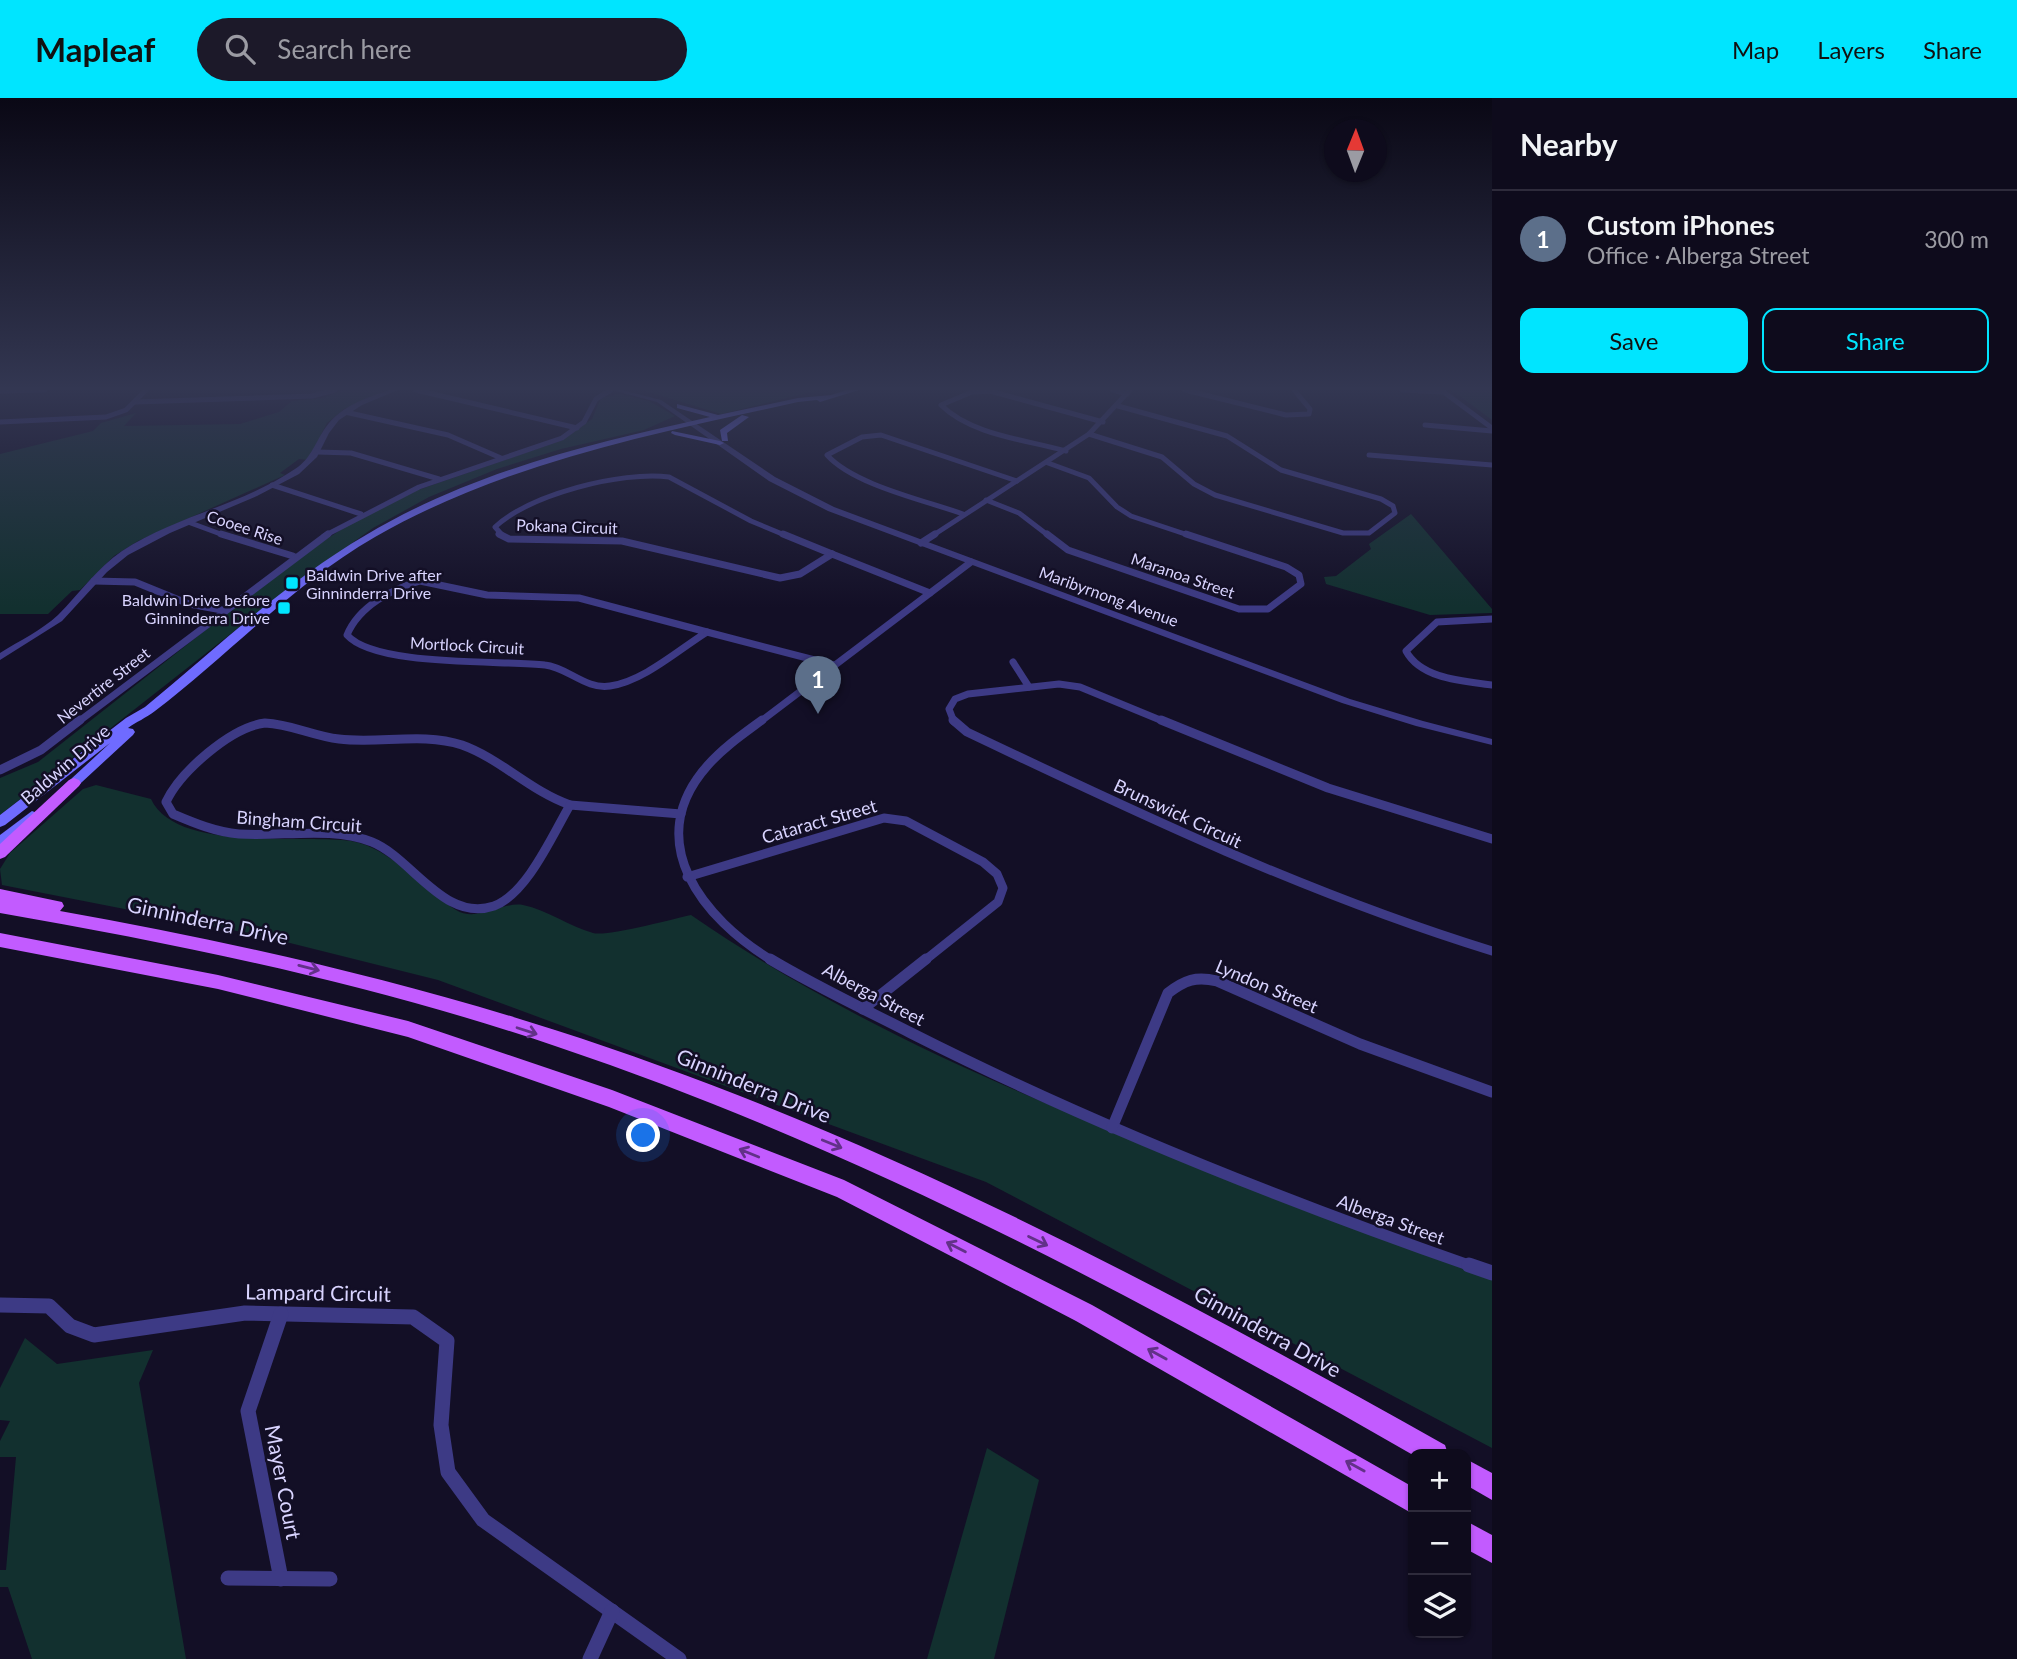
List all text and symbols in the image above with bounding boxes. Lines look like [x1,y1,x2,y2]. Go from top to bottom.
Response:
search box [197,18,687,81]
text: Mapleaf [35,29,155,69]
icon: search [221,30,259,68]
text: Search here [277,33,411,65]
text: Map [1732,35,1779,64]
text: Layers [1817,35,1885,64]
text: Share [1923,35,1982,64]
north arrow [1324,119,1387,182]
text: Nearby [1520,126,1618,162]
text: Custom iPhones [1587,209,1775,241]
text: 1 [1536,225,1550,253]
text: 300 m [1924,225,1989,253]
text: Office · Alberga Street [1587,241,1810,269]
button: Save [1520,308,1748,373]
button: Share [1762,308,1989,373]
street label: Cooee Rise [205,506,285,548]
street label: Pokana Circuit [516,515,618,537]
street label: Maranoa Street [1129,548,1238,602]
street label: Maribyrnong Avenue [1037,562,1181,630]
place label: Baldwin Drive after Ginninderra Drive [306,565,442,602]
marker: Baldwin Drive after Ginninderra Drive [284,575,300,591]
place label: Baldwin Drive before Ginninderra Drive [122,590,270,627]
marker: Baldwin Drive before Ginninderra Drive [276,600,292,616]
street label: Mortlock Circuit [410,633,525,657]
street label: Nevertire Street [53,643,153,727]
pin: 1 [795,656,841,714]
street label: Baldwin Drive [16,719,114,809]
street label: Brunswick Circuit [1111,774,1246,852]
street label: Cataract Street [759,794,880,848]
street label: Bingham Circuit [236,806,363,836]
street label: Ginninderra Drive [125,891,291,949]
street label: Lyndon Street [1212,955,1322,1018]
street label: Alberga Street [819,958,929,1030]
one-way arrow [297,962,320,975]
one-way arrow [516,1026,538,1038]
street label: Ginninderra Drive [673,1043,835,1127]
your location [626,1118,660,1152]
one-way arrow [821,1139,843,1152]
one-way arrow [739,1145,760,1158]
street label: Alberga Street [1334,1189,1448,1249]
one-way arrow [1027,1234,1048,1248]
one-way arrow [946,1240,967,1254]
street label: Lampard Circuit [245,1278,392,1306]
street label: Ginninderra Drive [1190,1280,1346,1382]
one-way arrow [1147,1347,1167,1361]
street label: Mayer Court [261,1423,307,1542]
map controls [1408,1449,1471,1638]
button: + [1408,1449,1471,1512]
one-way arrow [1345,1459,1365,1473]
button: − [1408,1512,1471,1575]
button: layers [1408,1575,1471,1638]

